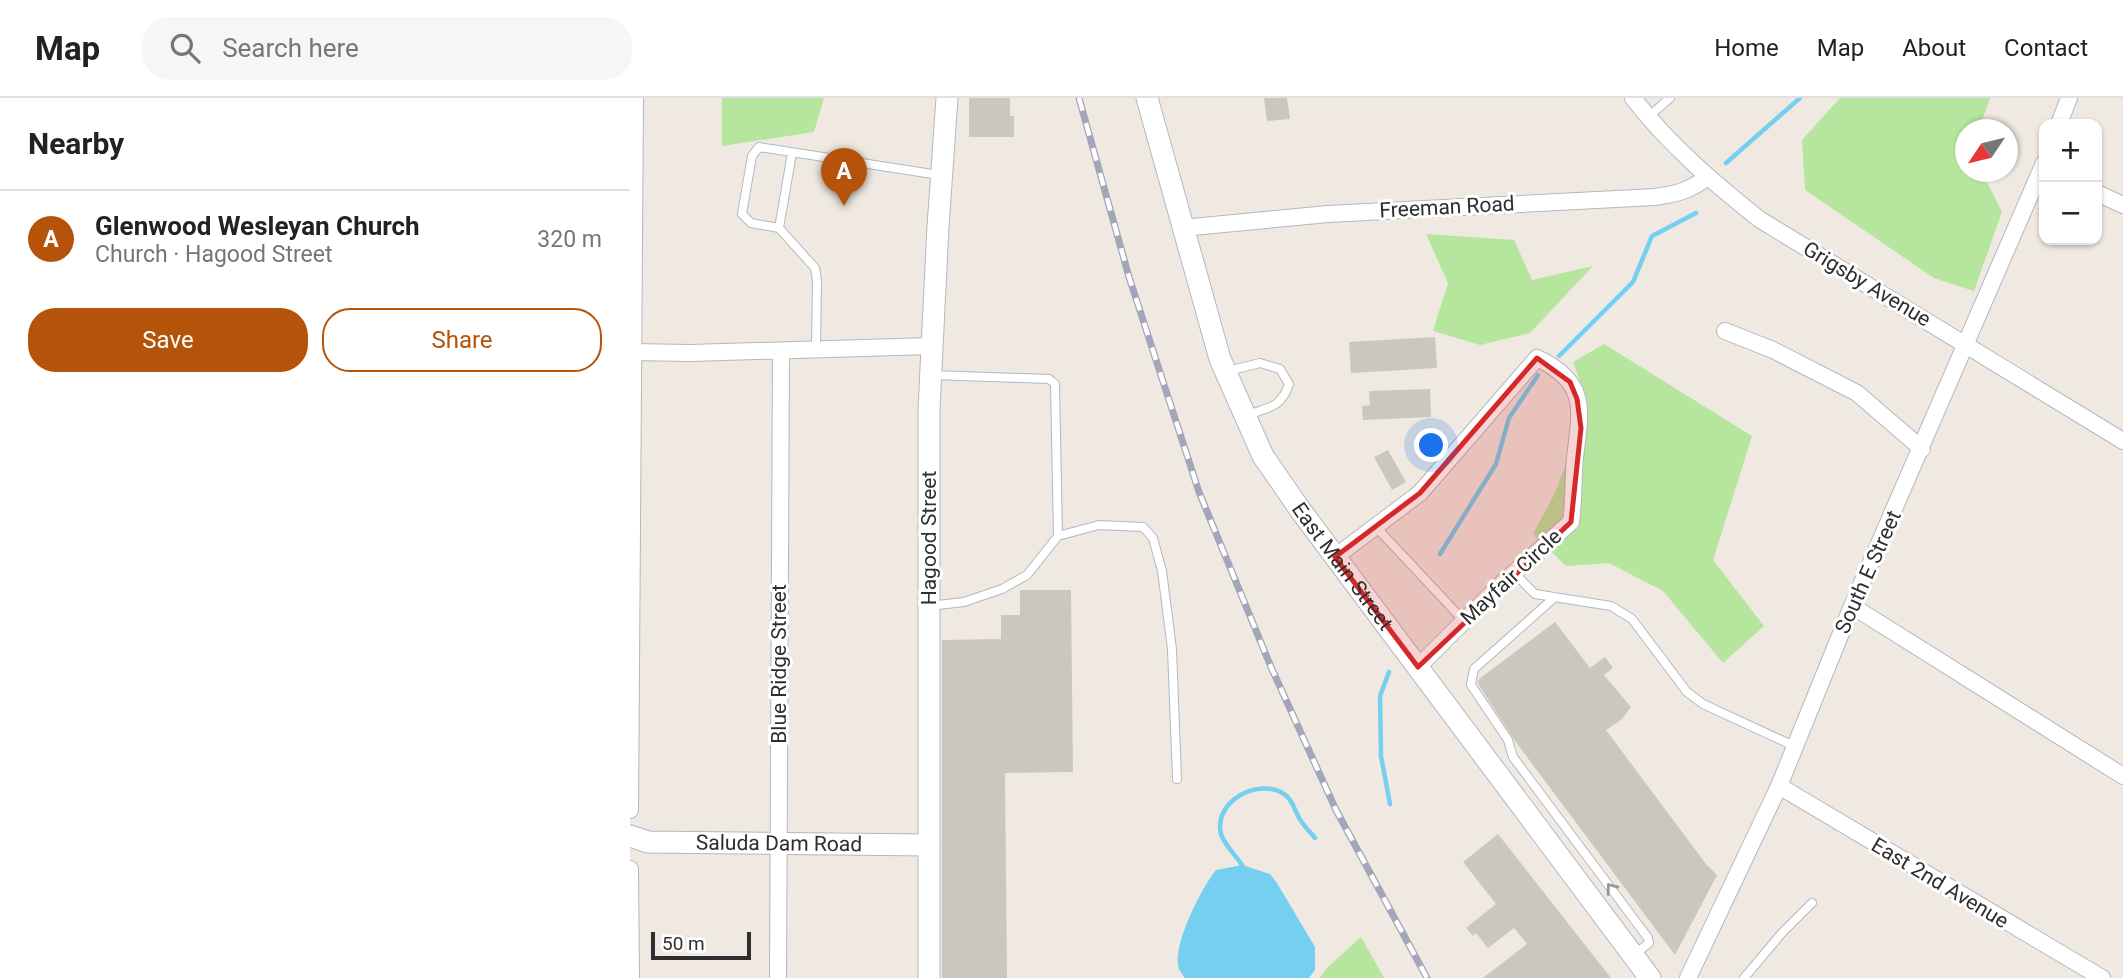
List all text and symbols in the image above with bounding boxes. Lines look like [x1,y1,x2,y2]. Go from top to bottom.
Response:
search box [142,17,632,80]
text: Map [35,29,100,68]
icon: search [166,29,204,67]
text: Search here [222,33,359,63]
text: Home [1714,34,1779,62]
text: Map [1817,34,1864,62]
text: About [1902,34,1966,62]
text: Contact [2004,34,2088,62]
north arrow [1955,119,2018,182]
map controls [2039,119,2102,245]
button: + [2039,119,2102,182]
text: Nearby [28,126,124,161]
pin: A [821,148,867,206]
button: − [2039,182,2102,245]
street label: Freeman Road [1379,191,1515,223]
text: Glenwood Wesleyan Church [95,211,420,241]
text: A [43,226,59,253]
text: 320 m [537,226,602,253]
street label: Grigsby Avenue [1799,236,1935,332]
text: Church · Hagood Street [95,241,332,268]
button: Save [28,308,308,372]
button: Share [322,308,602,372]
your location [1414,428,1448,462]
street label: Hagood Street [917,471,941,605]
street label: East Main Street [1287,498,1398,635]
street label: South E Street [1830,507,1906,637]
street label: Mayfair Circle [1456,524,1566,630]
street label: Blue Ridge Street [767,584,791,744]
street label: Saluda Dam Road [696,831,862,856]
street label: East 2nd Avenue [1867,833,2013,933]
one-way arrow [1606,883,1619,895]
scale bar [651,929,751,961]
text: 50 m [662,932,705,955]

